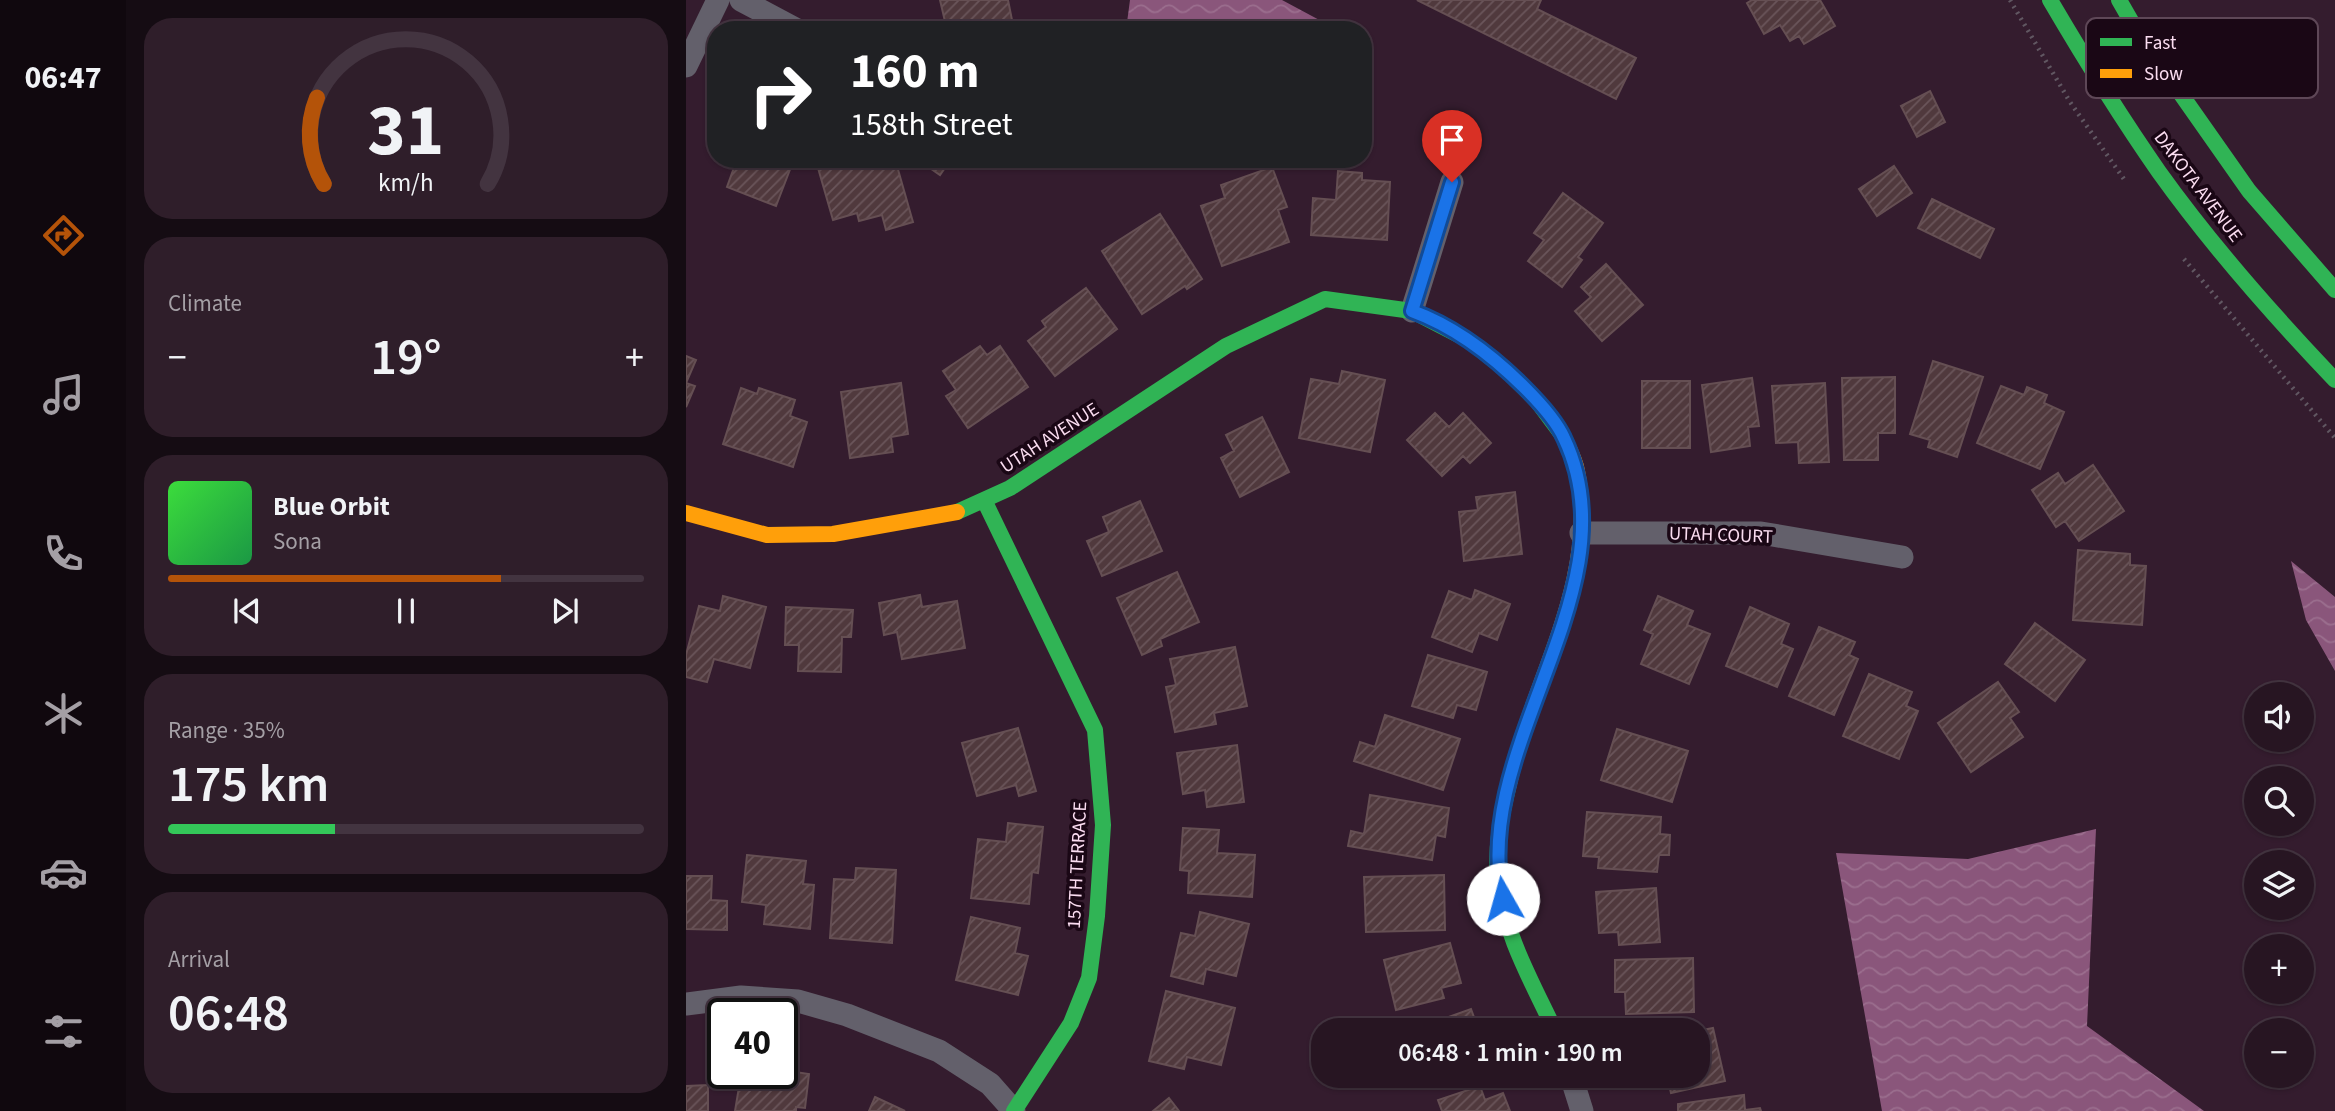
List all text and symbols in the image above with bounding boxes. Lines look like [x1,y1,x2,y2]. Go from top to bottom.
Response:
legend [2086,18,2318,98]
text: Fast [2144,30,2177,57]
text: 160 m [850,37,979,107]
icon: right [735,49,826,140]
text: 06:47 [24,55,102,101]
text: Slow [2144,61,2183,88]
text: 31 [368,80,444,184]
text: 158th Street [850,102,1013,148]
pin [1422,110,1482,182]
icon: arrive [1433,121,1471,159]
street label: DAKOTA AVENUE [2147,126,2248,248]
text: km/h [378,165,434,201]
icon: directions [39,211,88,260]
text: Climate [168,287,242,320]
text: 19° [370,321,442,395]
text: − [168,331,187,385]
text: + [625,331,644,385]
icon: music [39,370,88,419]
street label: UTAH AVENUE [995,396,1104,480]
text: Blue Orbit [273,488,390,525]
street label: UTAH COURT [1668,520,1773,551]
text: Sona [273,525,322,558]
icon: phone [39,529,88,578]
icon: previous [228,592,266,630]
icon: pause [387,592,425,630]
icon: next [546,592,584,630]
map controls [2244,682,2314,1088]
button: sound [2244,682,2314,752]
icon: climate [39,689,88,738]
text: Range · 35% [168,714,285,747]
text: 175 km [168,748,329,822]
button: search [2244,766,2314,836]
street label: 157TH TERRACE [1061,801,1094,929]
icon: car [39,848,88,897]
button: layers [2244,850,2314,920]
position arrow [1466,862,1540,936]
button: + [2244,934,2314,1004]
text: Arrival [168,943,230,976]
text: 06:48 [168,977,289,1051]
speed limit sign: 40 [707,998,798,1089]
icon: filters [39,1007,88,1056]
button: − [2244,1018,2314,1088]
text: 06:48 · 1 min · 190 m [1398,1034,1623,1071]

